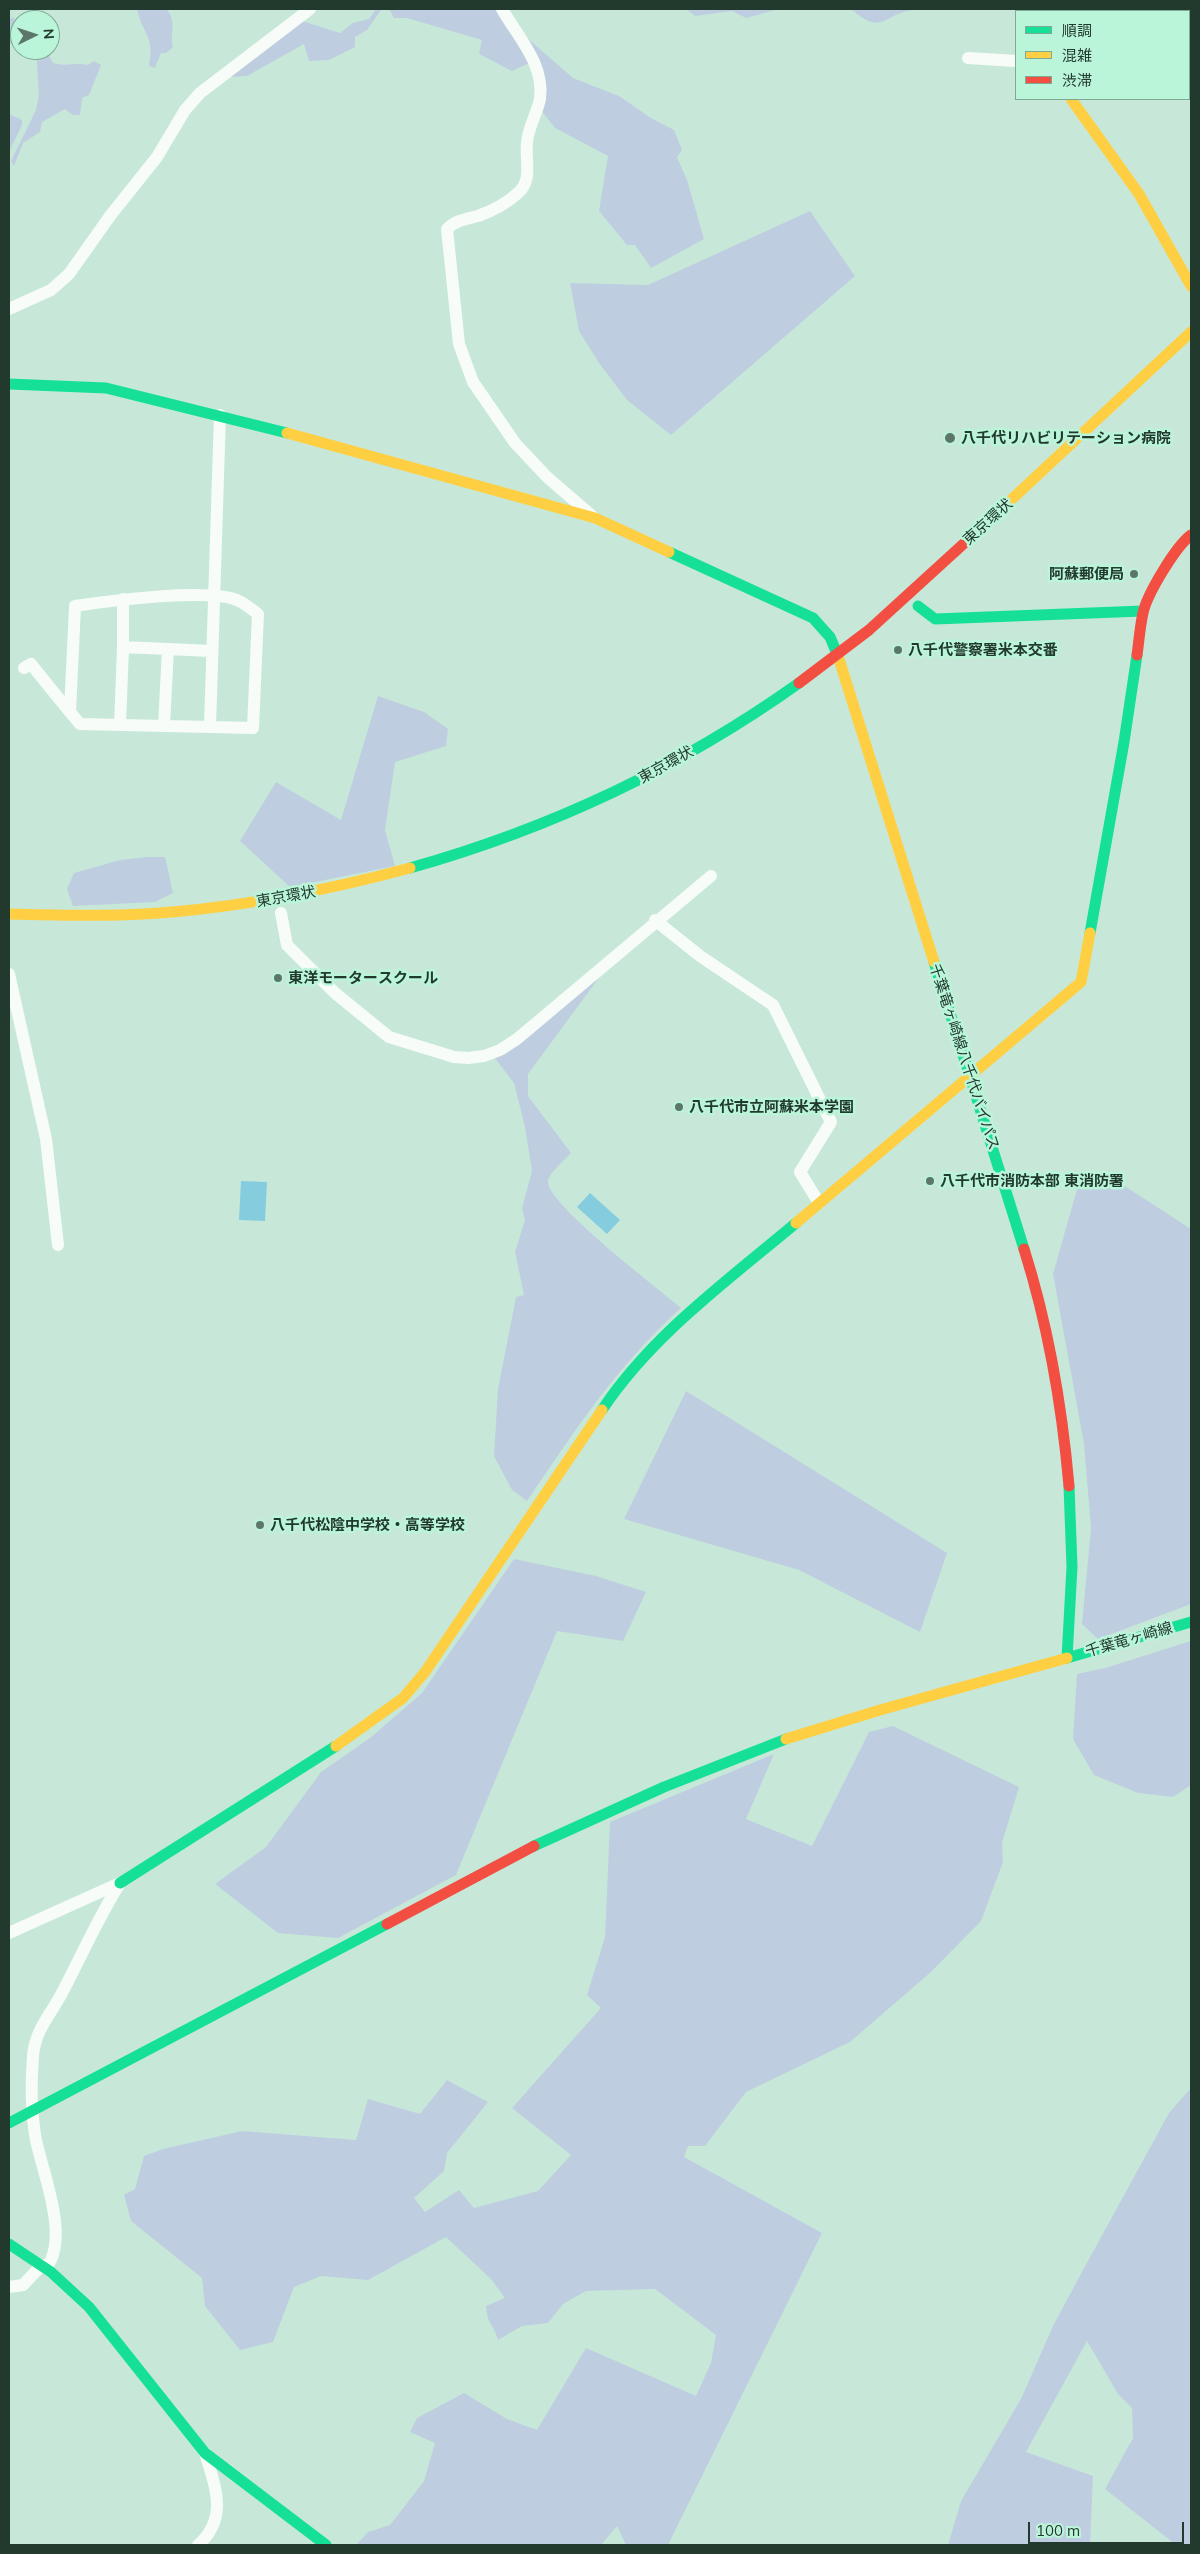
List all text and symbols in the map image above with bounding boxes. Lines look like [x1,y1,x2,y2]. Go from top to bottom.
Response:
north arrow [10,10,60,60]
legend [1015,10,1190,100]
text: 順調 [1062,21,1092,40]
text: N [40,28,58,40]
text: 混雑 [1062,46,1092,65]
text: 渋滞 [1062,71,1092,90]
place label: 八千代リハビリテーション病院 [961,429,1171,447]
marker: 八千代リハビリテーション病院 [943,431,957,445]
street label: 東京環状 [960,495,1016,549]
place label: 阿蘇郵便局 [1049,565,1124,583]
marker: 阿蘇郵便局 [1128,568,1140,580]
place label: 八千代警察署米本交番 [908,641,1058,659]
marker: 八千代警察署米本交番 [892,644,904,656]
street label: 東京環状 [635,743,697,787]
street label: 東京環状 [255,883,317,911]
street label: 千葉竜ヶ崎線八千代バイパス [925,961,1003,1153]
place label: 東洋モータースクール [288,969,438,987]
marker: 東洋モータースクール [272,972,284,984]
place label: 八千代市立阿蘇米本学園 [689,1098,854,1116]
marker: 八千代市立阿蘇米本学園 [673,1101,685,1113]
place label: 八千代市消防本部 東消防署 [940,1172,1124,1190]
marker: 八千代市消防本部 東消防署 [924,1175,936,1187]
place label: 八千代松陰中学校・高等学校 [270,1516,465,1534]
marker: 八千代松陰中学校・高等学校 [254,1519,266,1531]
street label: 千葉竜ヶ崎線 [1083,1619,1175,1661]
scale bar [1030,2512,1186,2544]
text: 100 m [1036,2521,1080,2540]

